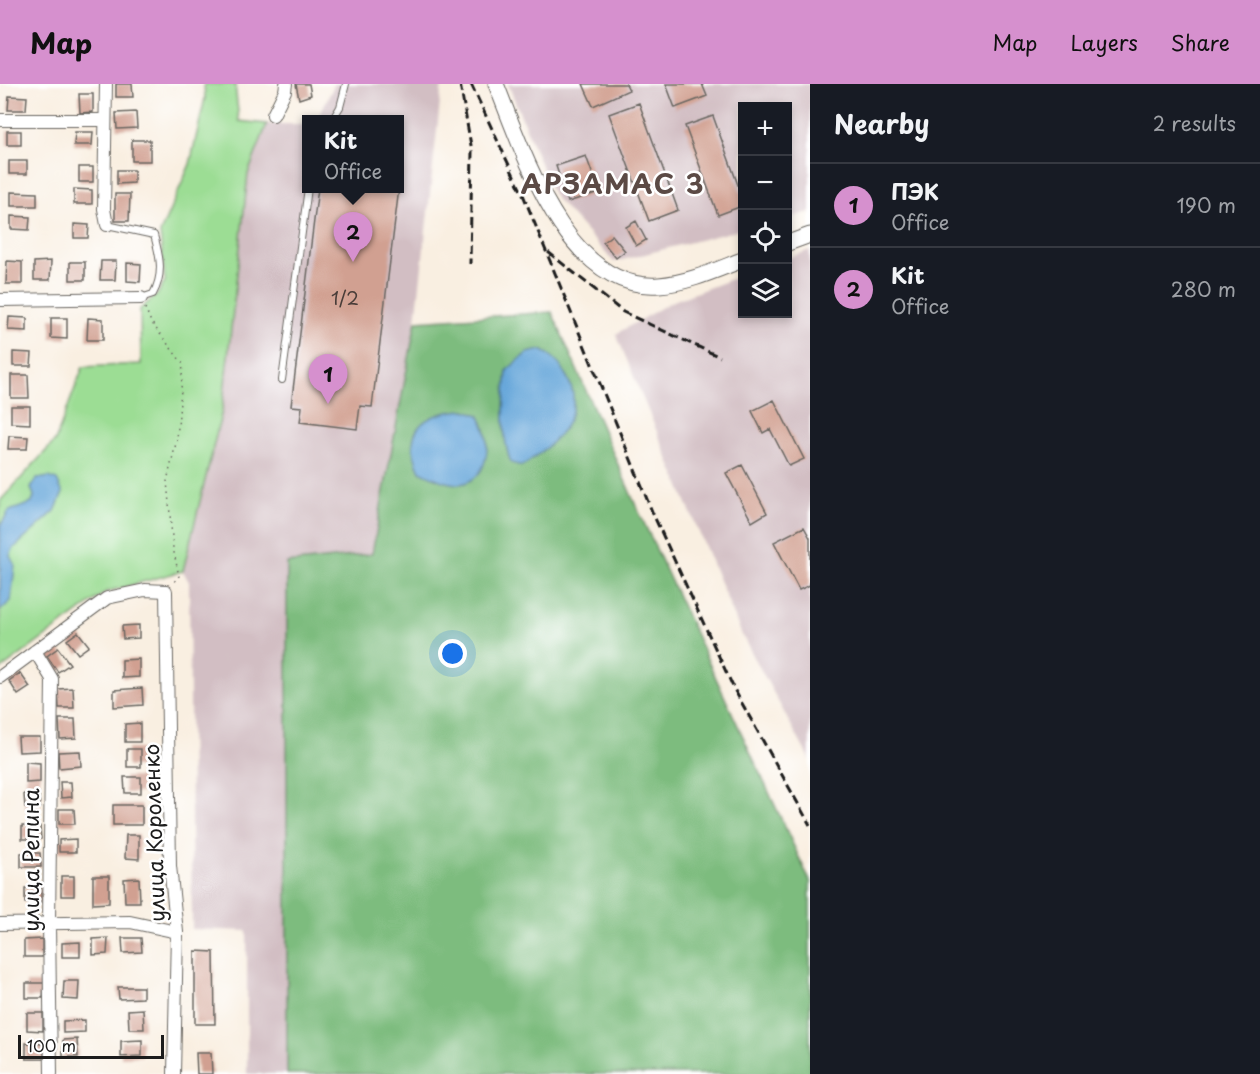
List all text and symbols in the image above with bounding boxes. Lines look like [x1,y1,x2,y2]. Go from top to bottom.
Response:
text: Map [30,21,92,64]
text: Map [993,26,1037,58]
text: Layers [1070,26,1138,58]
text: Share [1171,26,1230,58]
map controls [738,102,792,318]
button: + [738,102,792,156]
text: Nearby [834,104,929,143]
text: 2 results [1153,108,1236,138]
popup [302,115,404,193]
text: Kit [324,123,357,156]
text: Office [324,156,382,186]
button: − [738,156,792,210]
district label: АРЗАМАС 3 [521,162,705,203]
text: ПЭК [891,174,939,207]
text: 1 [849,190,858,220]
text: 190 m [1177,190,1236,220]
text: Office [891,207,949,237]
button: locate [738,210,792,264]
pin: 2 [334,212,372,262]
text: Kit [891,258,924,291]
button: layers [738,264,792,318]
text: 2 [846,274,861,304]
text: 280 m [1171,274,1236,304]
house number: 1/2 [331,284,359,311]
text: Office [891,291,949,321]
pin: 1 [308,354,348,404]
your location [438,639,467,668]
street label: улица Короленко [134,743,172,923]
street label: улица Репина [14,787,46,932]
scale bar [18,1032,164,1060]
text: 100 m [27,1033,76,1057]

